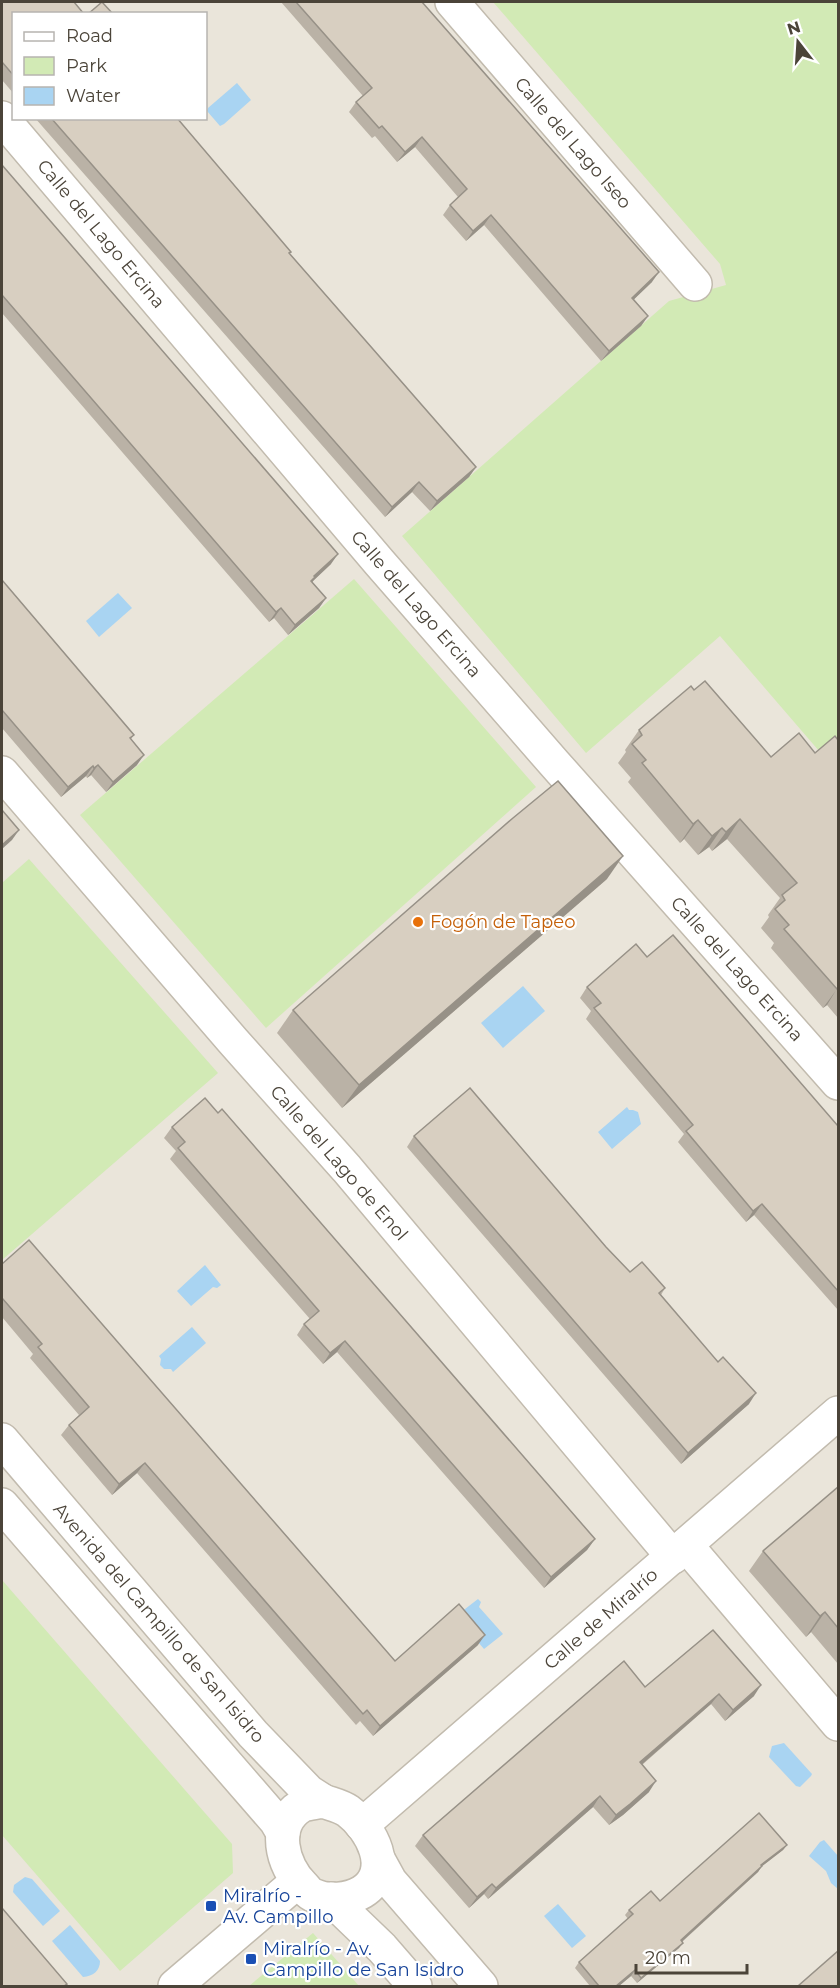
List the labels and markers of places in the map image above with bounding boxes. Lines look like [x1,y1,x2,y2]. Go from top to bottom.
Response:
place label: Fogón de Tapeo [430,911,575,933]
marker: Fogón de Tapeo [411,915,425,929]
place label: Miralrío - Av. Campillo [223,1885,333,1928]
marker: Miralrío - Av. Campillo [204,1899,218,1913]
place label: Miralrío - Av. Campillo de San Isidro [263,1938,464,1981]
marker: Miralrío - Av. Campillo de San Isidro [244,1952,258,1966]

